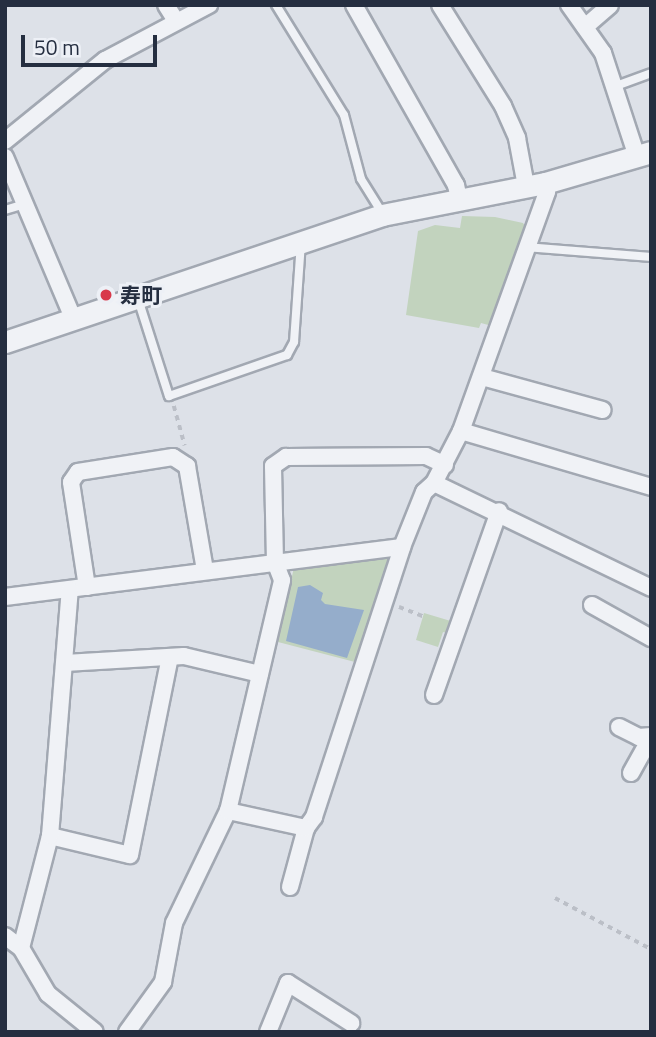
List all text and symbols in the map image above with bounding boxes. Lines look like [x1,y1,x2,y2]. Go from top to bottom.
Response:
scale bar [24,21,161,65]
text: 50 m [34,31,80,63]
place label: 寿町 [120,282,162,308]
marker: 寿町 [98,287,114,303]

